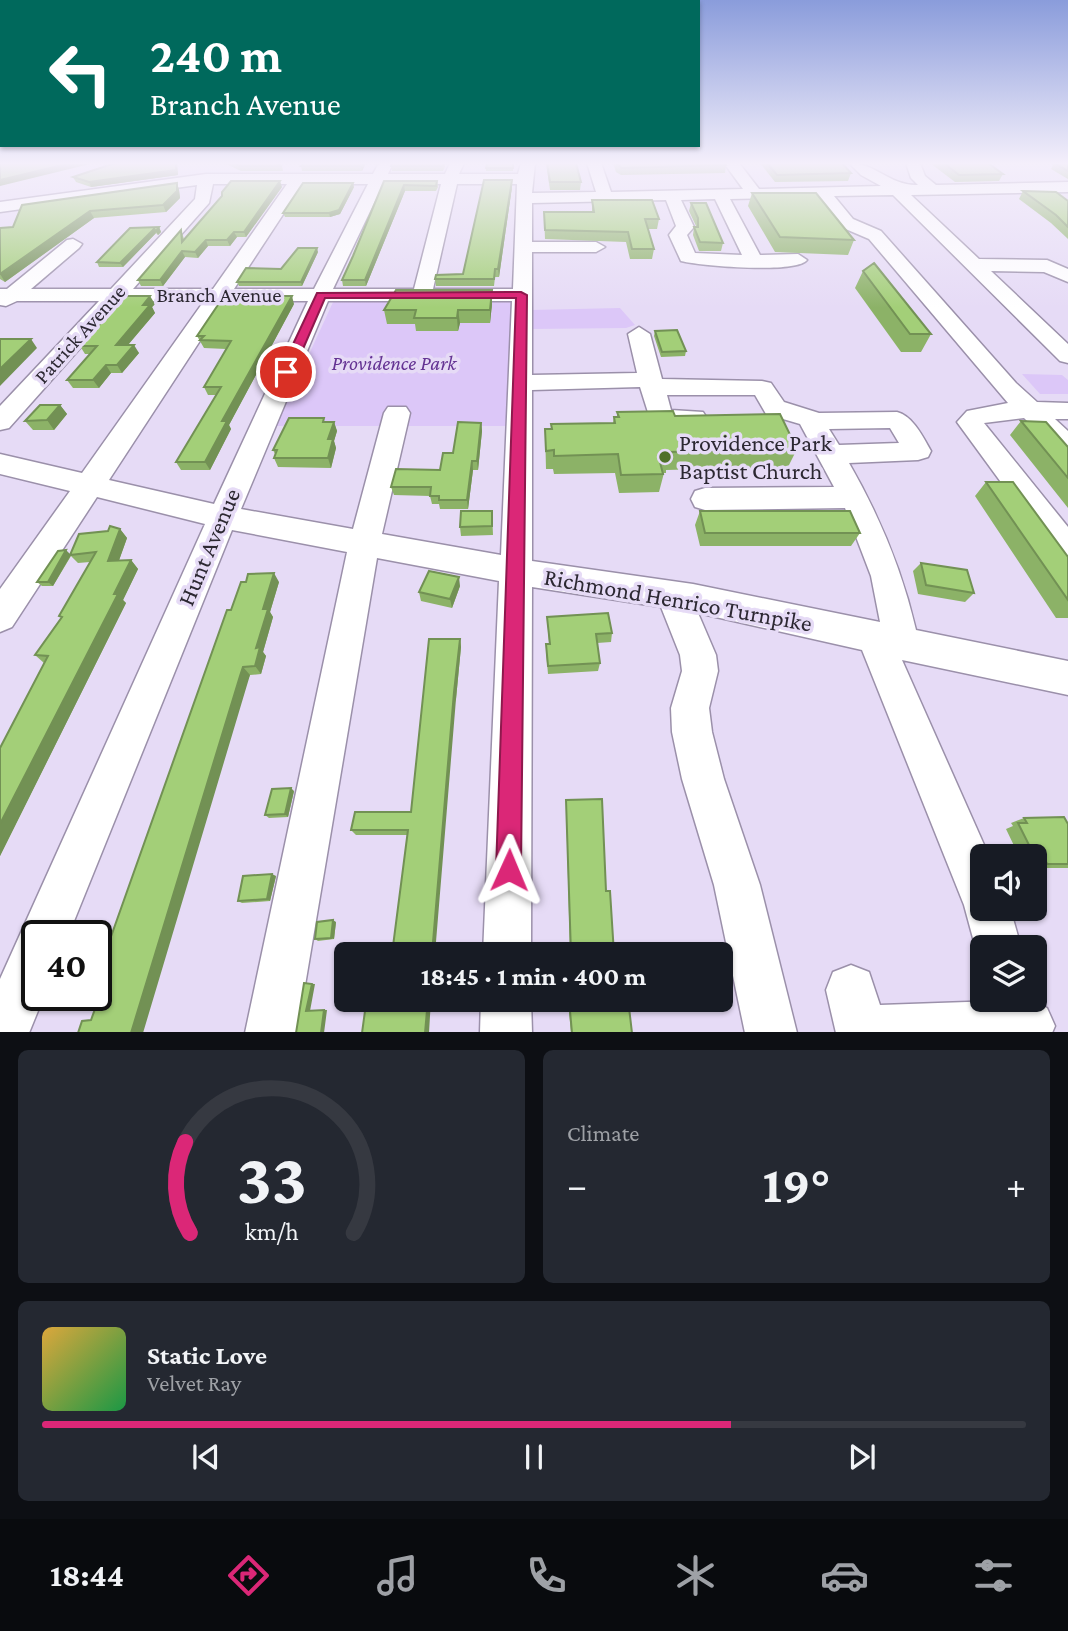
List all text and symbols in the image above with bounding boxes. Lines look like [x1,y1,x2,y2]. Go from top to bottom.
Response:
icon: left [35,28,126,119]
text: 240 m [150,28,282,83]
text: Branch Avenue [150,86,341,122]
street label: Patrick Avenue [29,280,131,388]
street label: Branch Avenue [156,283,282,307]
pin [256,342,316,402]
park label: Providence Park [331,351,457,375]
icon: arrive [267,353,305,391]
place label: Providence Park Baptist Church [679,429,832,484]
marker: Providence Park Baptist Church [657,449,673,465]
street label: Hunt Avenue [172,484,245,609]
street label: Richmond Henrico Turnpike [542,563,814,636]
position arrow [472,833,546,907]
map controls [970,844,1047,1012]
button: sound [970,844,1047,921]
speed limit sign: 40 [21,920,112,1011]
button: layers [970,935,1047,1012]
text: 18:45 · 1 min · 400 m [421,962,646,991]
text: Climate [567,1120,639,1146]
text: 33 [236,1138,307,1219]
text: 19° [762,1155,831,1213]
text: − [567,1164,587,1206]
text: + [1006,1164,1026,1206]
text: km/h [245,1217,298,1244]
text: Static Love [147,1341,267,1370]
text: Velvet Ray [147,1370,241,1396]
icon: previous [187,1438,225,1476]
icon: pause [515,1438,553,1476]
icon: next [843,1438,881,1476]
icon: directions [224,1551,273,1600]
icon: music [373,1551,422,1600]
icon: phone [522,1551,571,1600]
icon: climate [671,1551,720,1600]
icon: car [820,1551,869,1600]
icon: filters [969,1551,1018,1600]
text: 18:44 [50,1557,124,1593]

